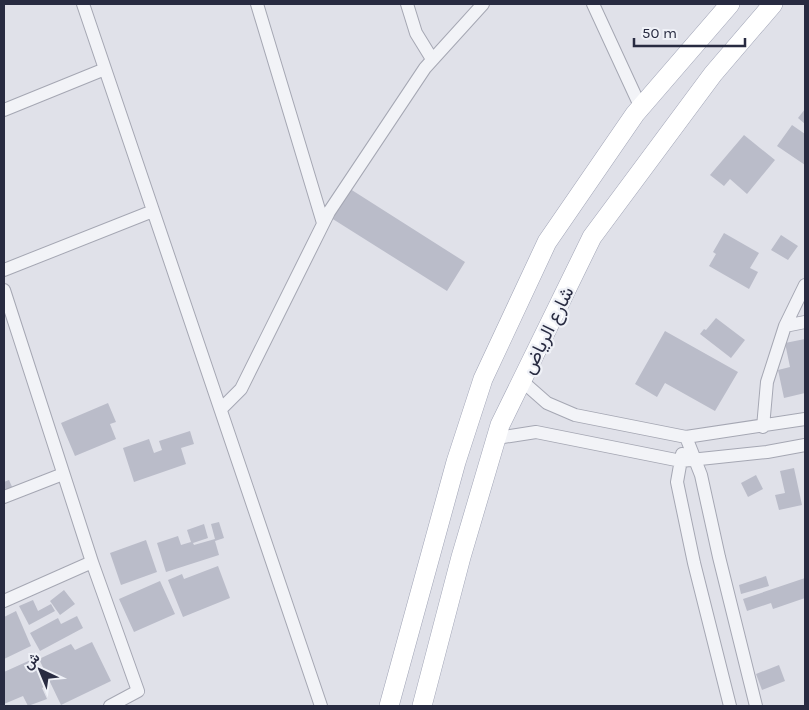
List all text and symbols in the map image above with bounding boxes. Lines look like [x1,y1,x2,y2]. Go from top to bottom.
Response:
scale bar [634,15,745,47]
text: 50 m [642,24,677,42]
street label: شارع الرياض [517,283,579,378]
north arrow [15,645,65,695]
text: ش [19,649,43,673]

